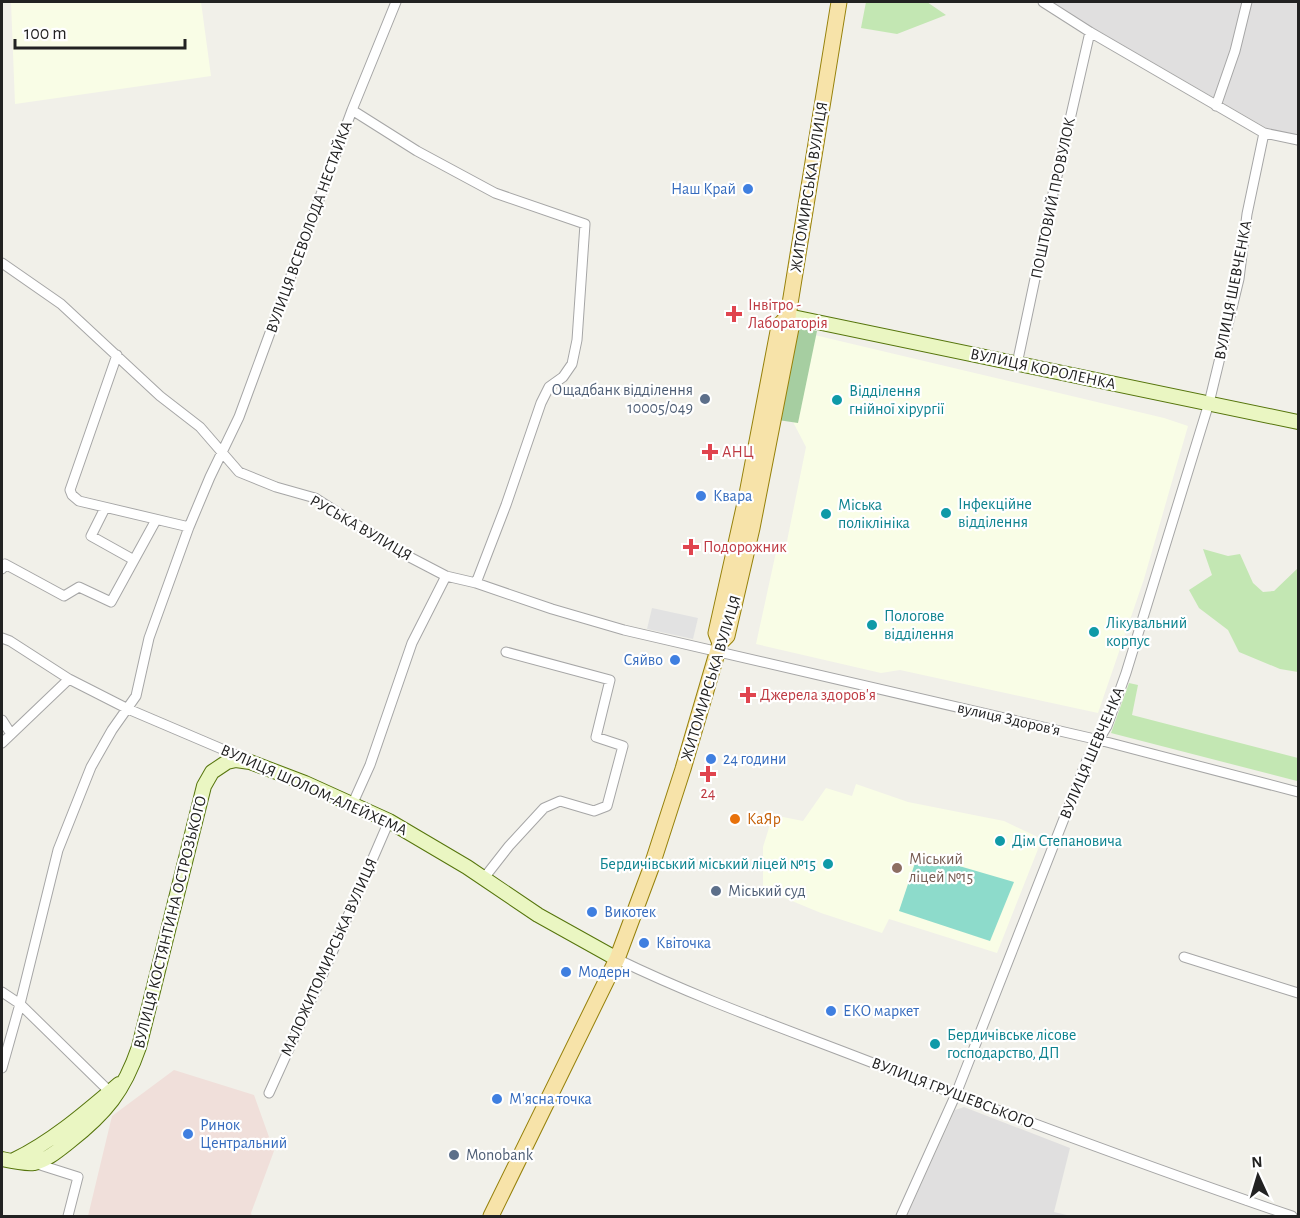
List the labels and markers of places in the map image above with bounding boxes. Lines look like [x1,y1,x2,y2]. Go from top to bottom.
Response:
place label: Наш Край [671,181,736,197]
marker: Наш Край [741,182,755,196]
place label: Інвітро - Лабораторія [748,297,828,331]
marker: Інвітро - Лабораторія [725,305,743,323]
place label: Ощадбанк відділення 10005/049 [552,382,693,416]
place label: Відділення гнійної хірургії [849,383,944,418]
marker: Ощадбанк відділення 10005/049 [698,392,712,406]
marker: Відділення гнійної хірургії [830,393,844,407]
place label: АНЦ [722,444,754,460]
marker: АНЦ [703,445,717,459]
place label: Квара [713,488,752,504]
marker: Квара [694,489,708,503]
place label: Інфекційне відділення [958,496,1032,530]
place label: Міська поліклініка [838,497,910,531]
marker: Інфекційне відділення [939,506,953,520]
marker: Міська поліклініка [819,507,833,521]
place label: Подорожник [703,539,787,555]
marker: Подорожник [684,540,698,554]
place label: Пологове відділення [884,608,954,642]
place label: Лікувальний корпус [1106,615,1187,650]
marker: Пологове відділення [865,618,879,632]
marker: Лікувальний корпус [1087,625,1101,639]
place label: Сяйво [623,652,663,668]
marker: Сяйво [668,653,682,667]
place label: Джерела здоров'я [760,687,876,703]
marker: Джерела здоров'я [741,688,755,702]
place label: 24 години [723,751,787,767]
marker: 24 години [704,752,718,766]
marker: 24 [701,767,715,781]
place label: 24 [701,785,716,801]
place label: КаЯр [747,811,781,827]
marker: КаЯр [728,812,742,826]
place label: Дім Степановича [1012,833,1122,849]
marker: Дім Степановича [993,834,1007,848]
place label: Міський ліцей №15 [909,851,973,885]
place label: Бердичівський міський ліцей №15 [599,856,816,872]
marker: Бердичівський міський ліцей №15 [821,857,835,871]
marker: Міський ліцей №15 [890,861,904,875]
place label: Міський суд [728,883,806,900]
marker: Міський суд [709,884,723,898]
place label: Викотек [604,904,657,920]
marker: Викотек [585,905,599,919]
place label: Квіточка [656,935,711,951]
marker: Квіточка [637,936,651,950]
place label: Модерн [578,964,630,980]
marker: Модерн [559,965,573,979]
place label: ЕКО маркет [843,1003,919,1019]
marker: ЕКО маркет [824,1004,838,1018]
place label: Бердичівське лісове господарство, ДП [947,1027,1076,1061]
marker: Бердичівське лісове господарство, ДП [928,1037,942,1051]
place label: М'ясна точка [509,1091,592,1107]
marker: М'ясна точка [490,1092,504,1106]
place label: Ринок Центральний [200,1117,287,1151]
marker: Ринок Центральний [181,1127,195,1141]
place label: Monobank [466,1147,534,1163]
marker: Monobank [447,1148,461,1162]

